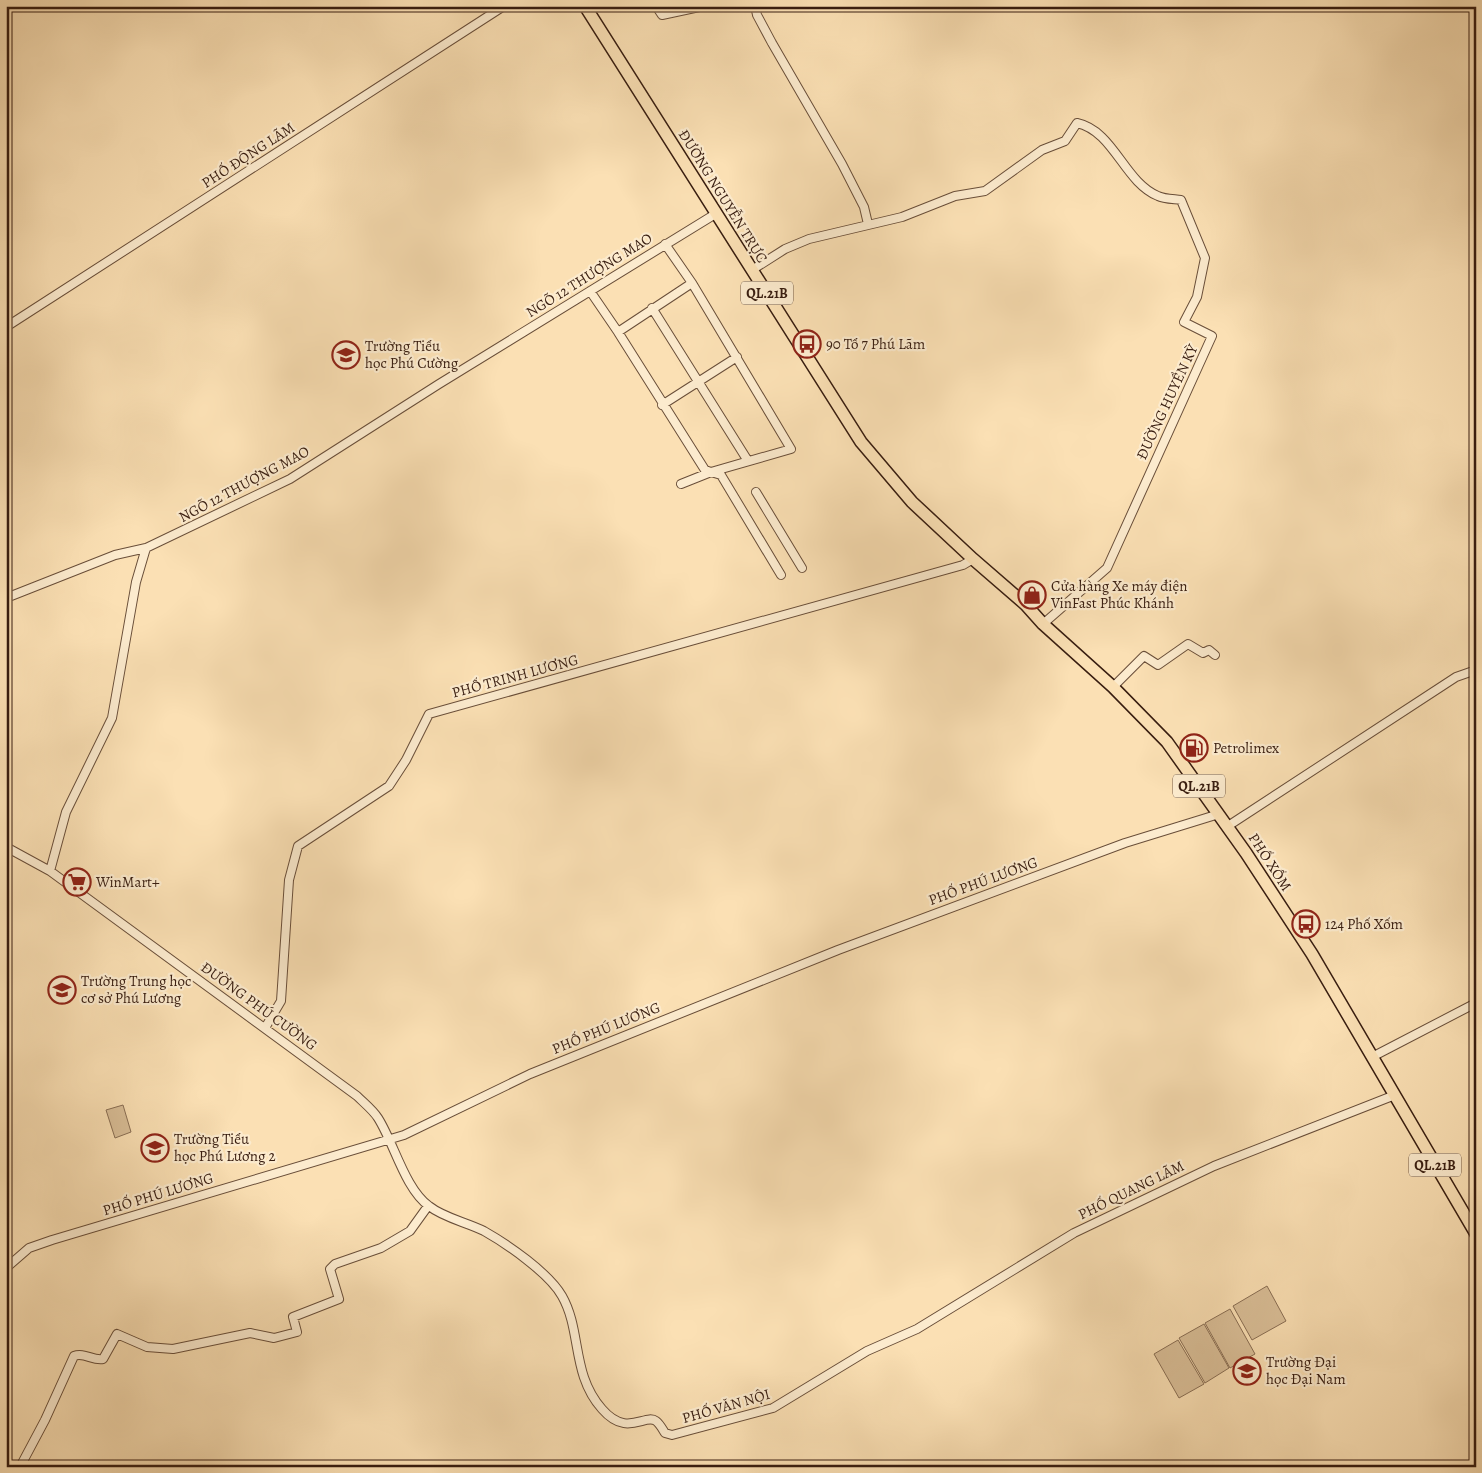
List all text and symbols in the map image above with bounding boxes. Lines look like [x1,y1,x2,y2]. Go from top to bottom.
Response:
street label: PHỐ ĐỘNG LÃM [198,117,298,193]
street label: ĐƯỜNG NGUYỄN TRỰC [674,125,772,267]
street label: NGÕ 12 THƯỢNG MAO [522,228,656,322]
road number: QL.21B [741,282,793,304]
bus stop icon: 90 Tổ 7 Phú Lãm [792,329,822,359]
place label: 90 Tổ 7 Phú Lãm [826,334,926,354]
place label: Trường Tiểu học Phú Cường [365,336,459,373]
school or university icon: Trường Tiểu học Phú Cường [331,340,361,370]
street label: ĐƯỜNG HUYỀN KỲ [1132,340,1203,463]
street label: NGÕ 12 THƯỢNG MAO [175,441,313,527]
place label: Cửa hàng Xe máy điện VinFast Phúc Khánh [1050,576,1187,613]
shop icon: Cửa hàng Xe máy điện VinFast Phúc Khánh [1017,580,1047,610]
street label: PHỐ TRINH LƯƠNG [450,650,580,702]
fuel station icon: Petrolimex [1179,733,1209,763]
place label: Petrolimex [1213,738,1279,758]
road number: QL.21B [1173,774,1225,798]
street label: PHỐ XỐM [1244,829,1296,895]
street label: PHỐ PHÚ LƯƠNG [926,852,1040,910]
supermarket icon: WinMart+ [62,867,92,897]
place label: WinMart+ [95,872,160,892]
bus stop icon: 124 Phố Xốm [1291,909,1321,939]
place label: 124 Phố Xốm [1325,914,1404,934]
street label: ĐƯỜNG PHÚ CƯỜNG [197,957,321,1055]
place label: Trường Trung học cơ sở Phú Lương [81,971,191,1008]
school or university icon: Trường Trung học cơ sở Phú Lương [47,975,77,1005]
street label: PHỐ PHÚ LƯƠNG [549,997,663,1059]
place label: Trường Tiểu học Phú Lương 2 [174,1129,276,1166]
school or university icon: Trường Tiểu học Phú Lương 2 [140,1133,170,1163]
road number: QL.21B [1409,1154,1461,1176]
street label: PHỐ QUANG LÃM [1075,1156,1187,1224]
street label: PHỐ PHÚ LƯƠNG [100,1168,216,1220]
place label: Trường Đại học Đại Nam [1266,1352,1346,1389]
school or university icon: Trường Đại học Đại Nam [1232,1356,1262,1386]
street label: PHỐ VĂN NỘI [680,1384,772,1428]

